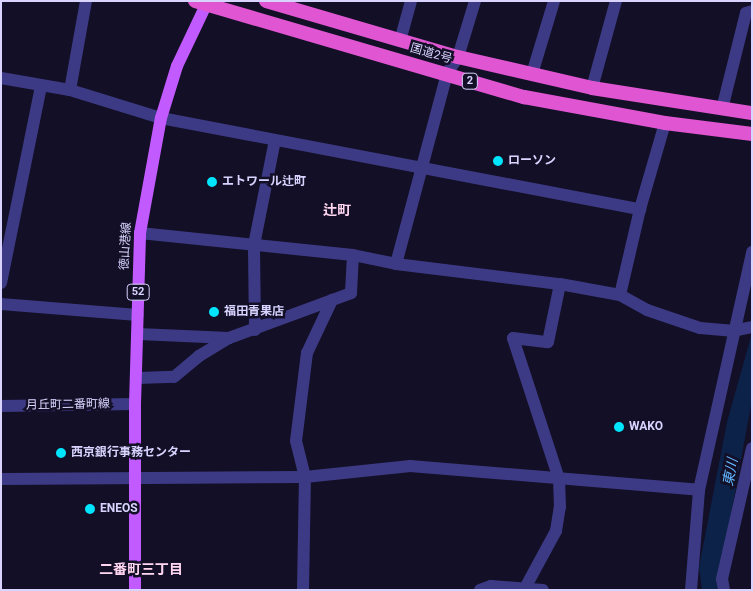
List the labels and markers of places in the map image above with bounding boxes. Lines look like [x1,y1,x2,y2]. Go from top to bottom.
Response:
place label: ローソン [508,154,556,168]
marker: ローソン [492,155,504,167]
place label: エトワール辻町 [222,175,306,189]
marker: エトワール辻町 [206,176,218,188]
place label: 福田青果店 [224,305,284,319]
marker: 福田青果店 [208,306,220,318]
place label: WAKO [629,420,663,434]
marker: WAKO [613,421,625,433]
place label: 西京銀行事務センター [71,446,191,460]
marker: 西京銀行事務センター [55,447,67,459]
place label: ENEOS [100,502,138,516]
marker: ENEOS [84,503,96,515]

